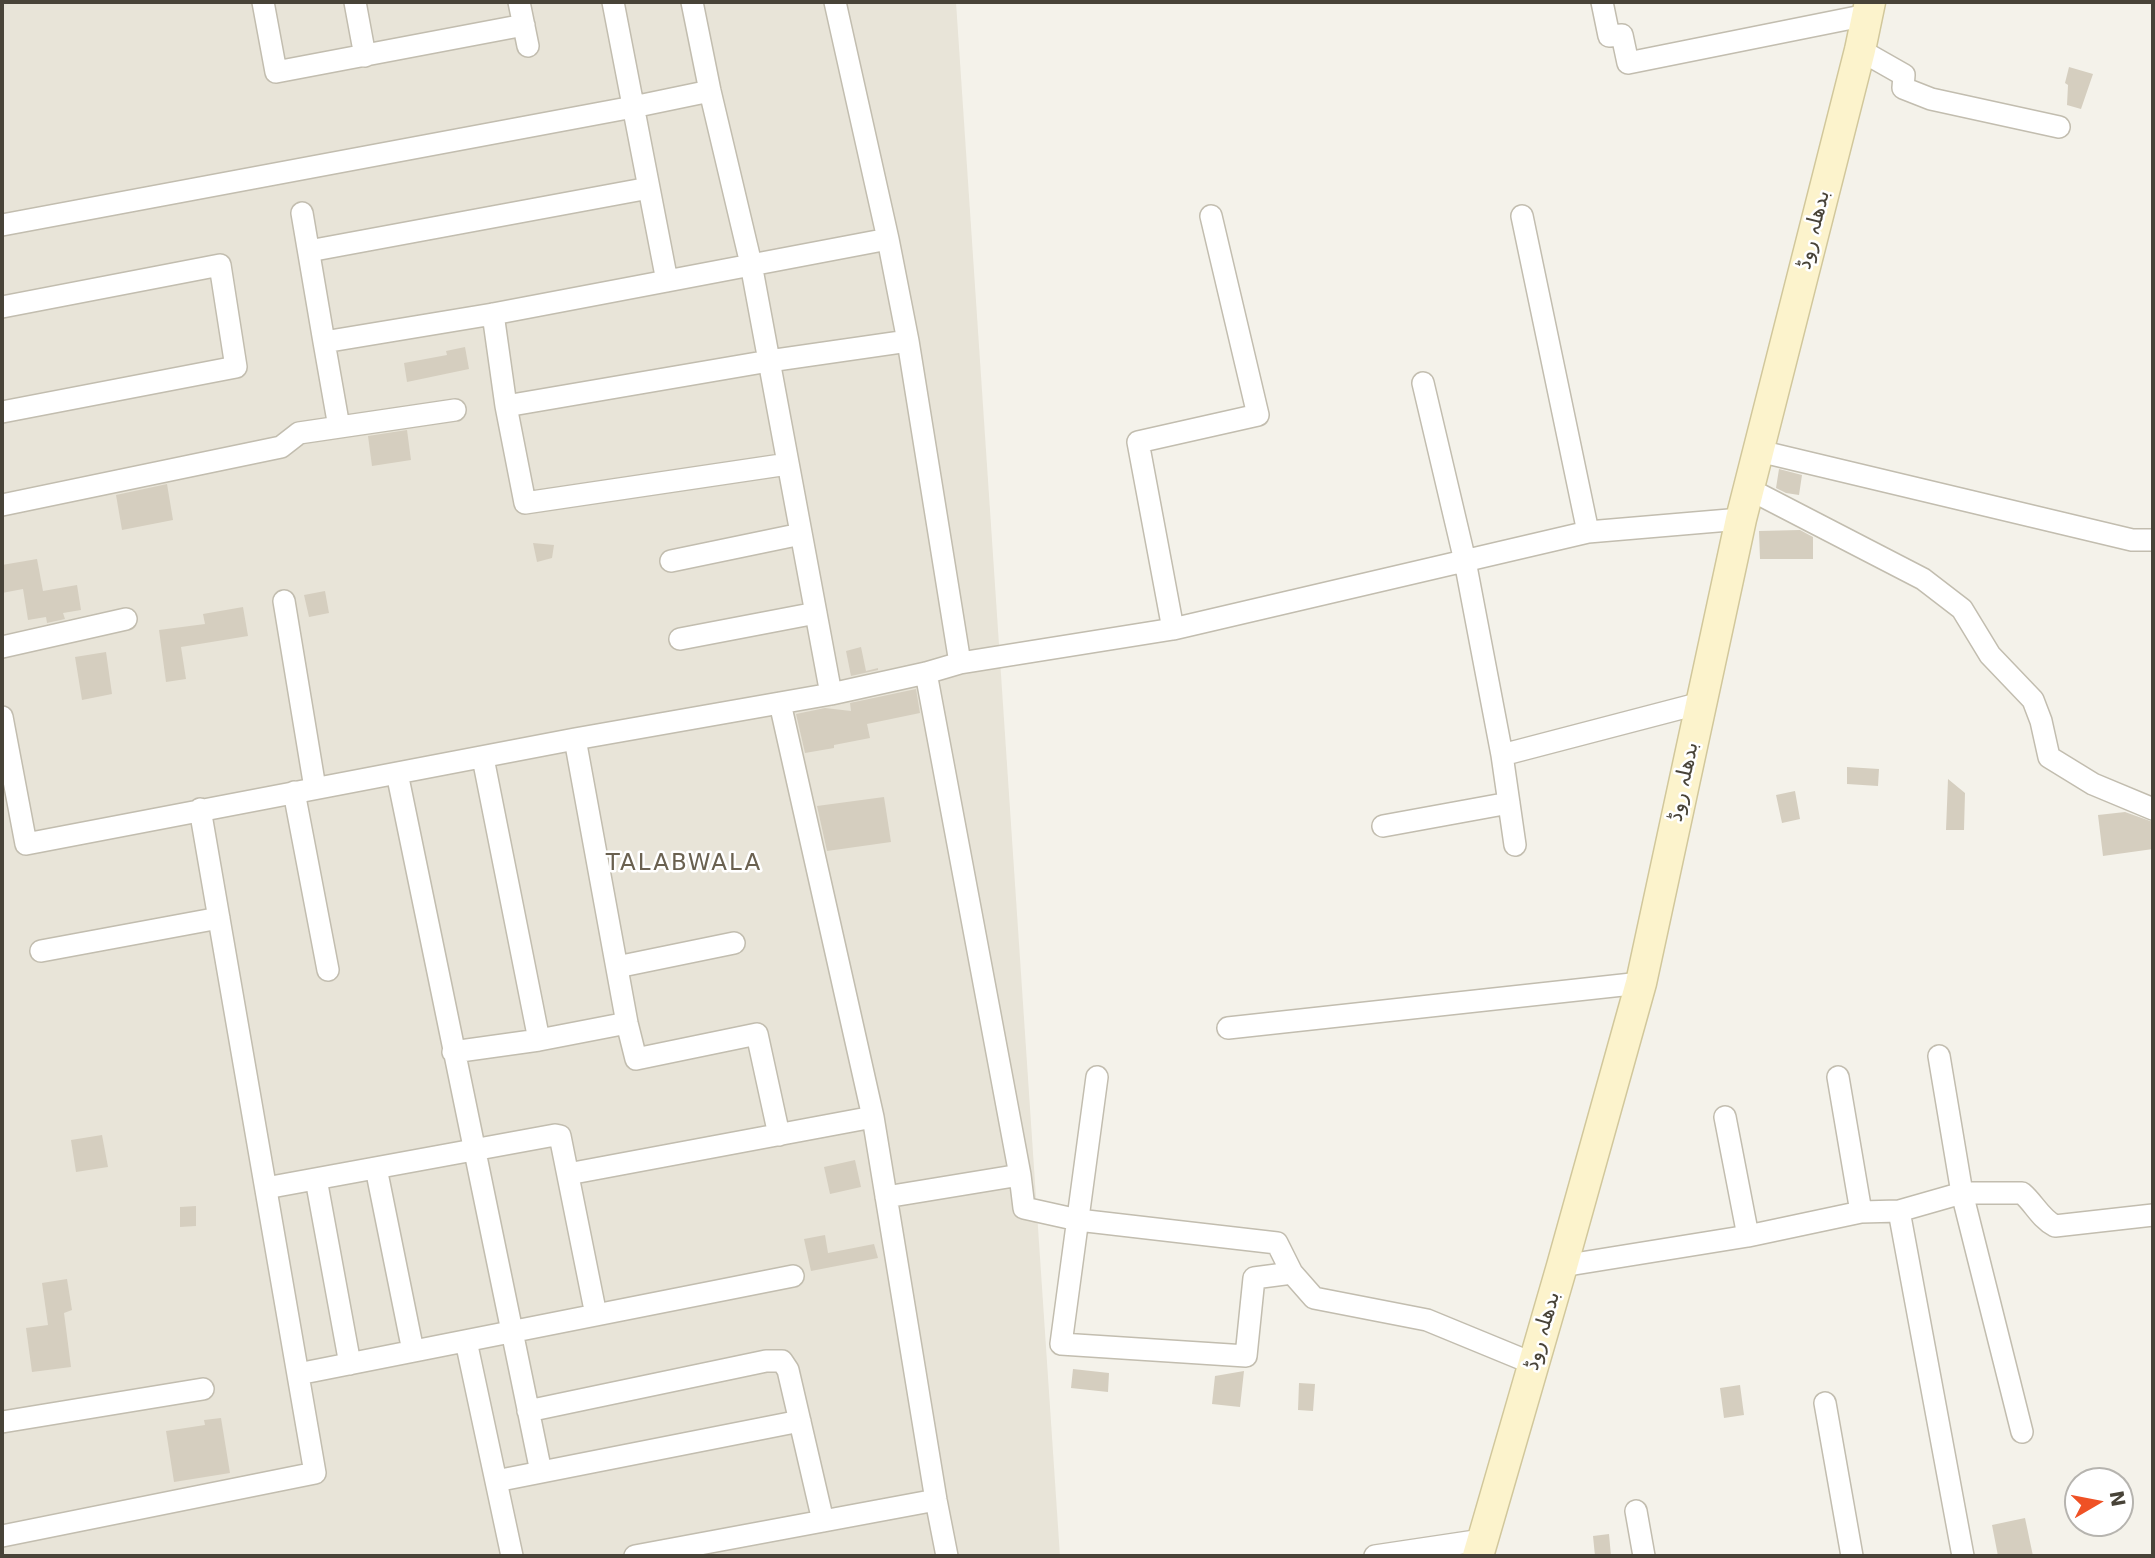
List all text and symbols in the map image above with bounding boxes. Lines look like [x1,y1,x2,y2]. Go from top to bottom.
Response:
street label: بدھلہ روڈ [1792,188,1836,272]
street label: بدھلہ روڈ [1663,740,1705,824]
district label: TALABWALA [607,850,761,878]
street label: بدھلہ روڈ [1520,1289,1566,1373]
north arrow [2064,1467,2134,1537]
text: N [2105,1489,2130,1508]

